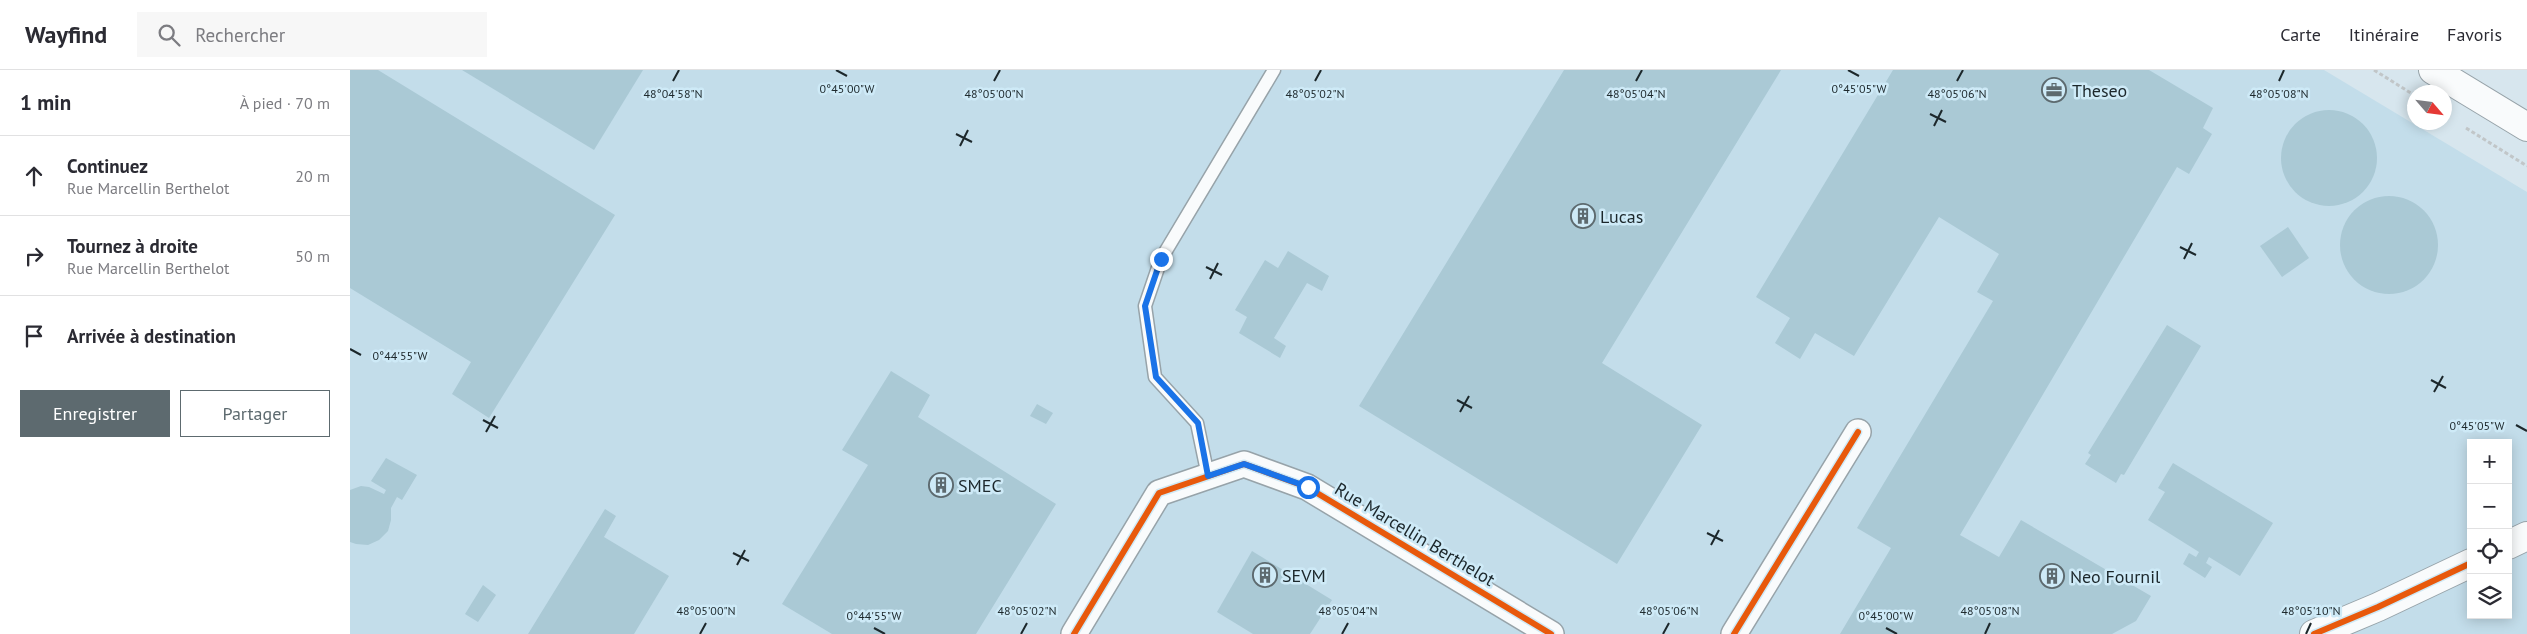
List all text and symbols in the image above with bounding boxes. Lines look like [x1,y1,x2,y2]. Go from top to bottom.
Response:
search box [137,12,487,57]
text: Wayfind [25,19,107,50]
icon: search [155,21,183,49]
text: Rechercher [195,23,285,47]
text: Carte [2280,23,2321,46]
text: Itinéraire [2349,23,2419,46]
text: Favoris [2447,23,2502,46]
office icon: Theseo [2041,77,2067,103]
place label: Theseo [2072,79,2127,102]
text: 0°45'00"W [820,81,874,96]
text: 0°45'05"W [1832,81,1886,96]
north arrow [2407,85,2452,130]
text: 48°04'58"N [643,86,703,101]
text: 48°05'00"N [964,86,1024,101]
text: 48°05'02"N [1285,86,1345,101]
text: 48°05'04"N [1606,86,1666,101]
text: 48°05'06"N [1927,86,1987,101]
text: 48°05'08"N [2249,86,2309,101]
text: 1 min [20,89,71,116]
text: À pied · 70 m [240,93,330,113]
text: Continuez [67,154,148,178]
icon: ahead [20,162,48,190]
text: 20 m [295,166,330,186]
text: Rue Marcellin Berthelot [67,178,229,198]
building icon: Lucas [1570,203,1596,229]
place label: Lucas [1600,205,1643,228]
text: Tournez à droite [67,234,198,258]
icon: right [20,242,48,270]
text: 50 m [295,246,330,266]
route end [1150,248,1173,271]
text: Rue Marcellin Berthelot [67,258,229,278]
icon: arrive [20,322,48,350]
text: Arrivée à destination [67,324,236,348]
text: 0°44'55"W [373,348,427,363]
button: Enregistrer [20,390,170,437]
button: Partager [180,390,330,437]
text: 0°45'05"W [2450,418,2504,433]
map controls [2467,439,2512,619]
button: + [2467,439,2512,484]
building icon: SMEC [928,472,954,498]
place label: SMEC [958,474,1002,497]
route start [1297,476,1320,499]
street label: Rue Marcellin Berthelot [1331,477,1499,591]
button: − [2467,484,2512,529]
button: locate [2467,529,2512,574]
building icon: SEVM [1252,562,1278,588]
building icon: Neo Fournil [2039,563,2065,589]
place label: SEVM [1282,564,1326,587]
place label: Neo Fournil [2070,565,2161,588]
button: layers [2467,574,2512,619]
text: 48°05'00"N [676,603,736,618]
text: 48°05'02"N [997,603,1057,618]
text: 48°05'04"N [1318,603,1378,618]
text: 48°05'06"N [1639,603,1699,618]
text: 48°05'08"N [1960,603,2020,618]
text: 48°05'10"N [2281,603,2341,618]
text: 0°44'55"W [847,608,901,623]
text: 0°45'00"W [1859,608,1913,623]

